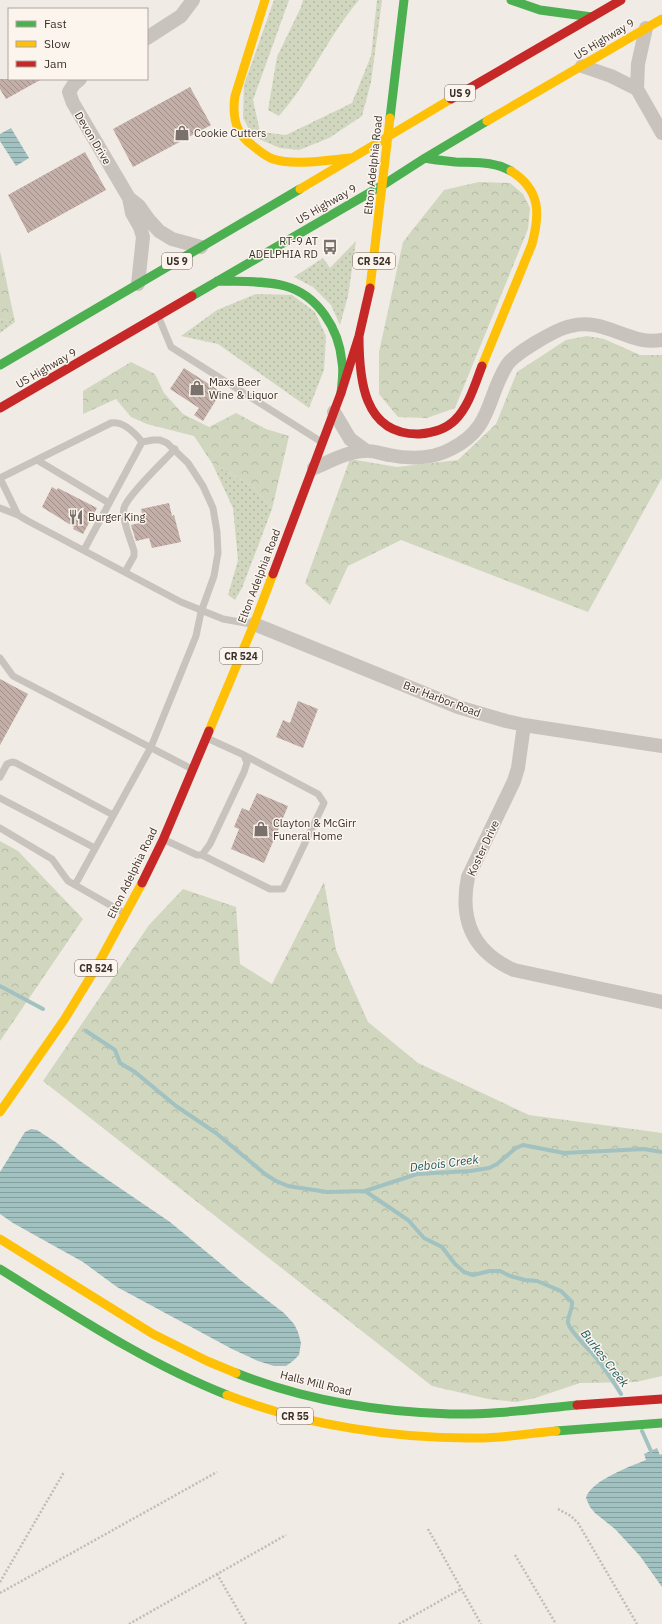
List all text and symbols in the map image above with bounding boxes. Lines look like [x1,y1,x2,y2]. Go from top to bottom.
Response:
legend [8,8,148,80]
text: Fast [44,16,67,31]
street label: US Highway 9 [571,16,637,62]
text: Slow [44,36,70,51]
text: Jam [44,56,67,71]
road number: US 9 [445,85,475,101]
street label: Devon Drive [72,109,114,167]
street label: Elton Adelphia Road [361,115,385,215]
shop icon: Cookie Cutters [173,124,191,142]
place label: Cookie Cutters [194,126,266,140]
street label: US Highway 9 [293,181,359,227]
place label: RT-9 AT ADELPHIA RD [249,234,319,261]
bus stop icon: RT-9 AT ADELPHIA RD [321,238,339,256]
road number: US 9 [162,253,192,269]
road number: CR 524 [353,253,395,269]
street label: US Highway 9 [13,345,79,391]
place label: Maxs Beer Wine & Liquor [209,375,278,402]
shop icon: Maxs Beer Wine & Liquor [188,379,206,397]
restaurant icon: Burger King [67,508,85,526]
place label: Burger King [88,510,146,524]
street label: Elton Adelphia Road [235,527,283,625]
road number: CR 524 [220,648,262,664]
street label: Bar Harbor Road [401,678,483,720]
place label: Clayton & McGirr Funeral Home [273,816,356,843]
street label: Koster Drive [464,818,502,878]
shop icon: Clayton & McGirr Funeral Home [252,820,270,838]
street label: Elton Adelphia Road [104,825,160,921]
road number: CR 524 [75,960,117,976]
water label: Debois Creek [409,1151,480,1175]
water label: Burkes Creek [578,1326,633,1390]
street label: Halls Mill Road [279,1367,353,1399]
road number: CR 55 [277,1408,313,1424]

